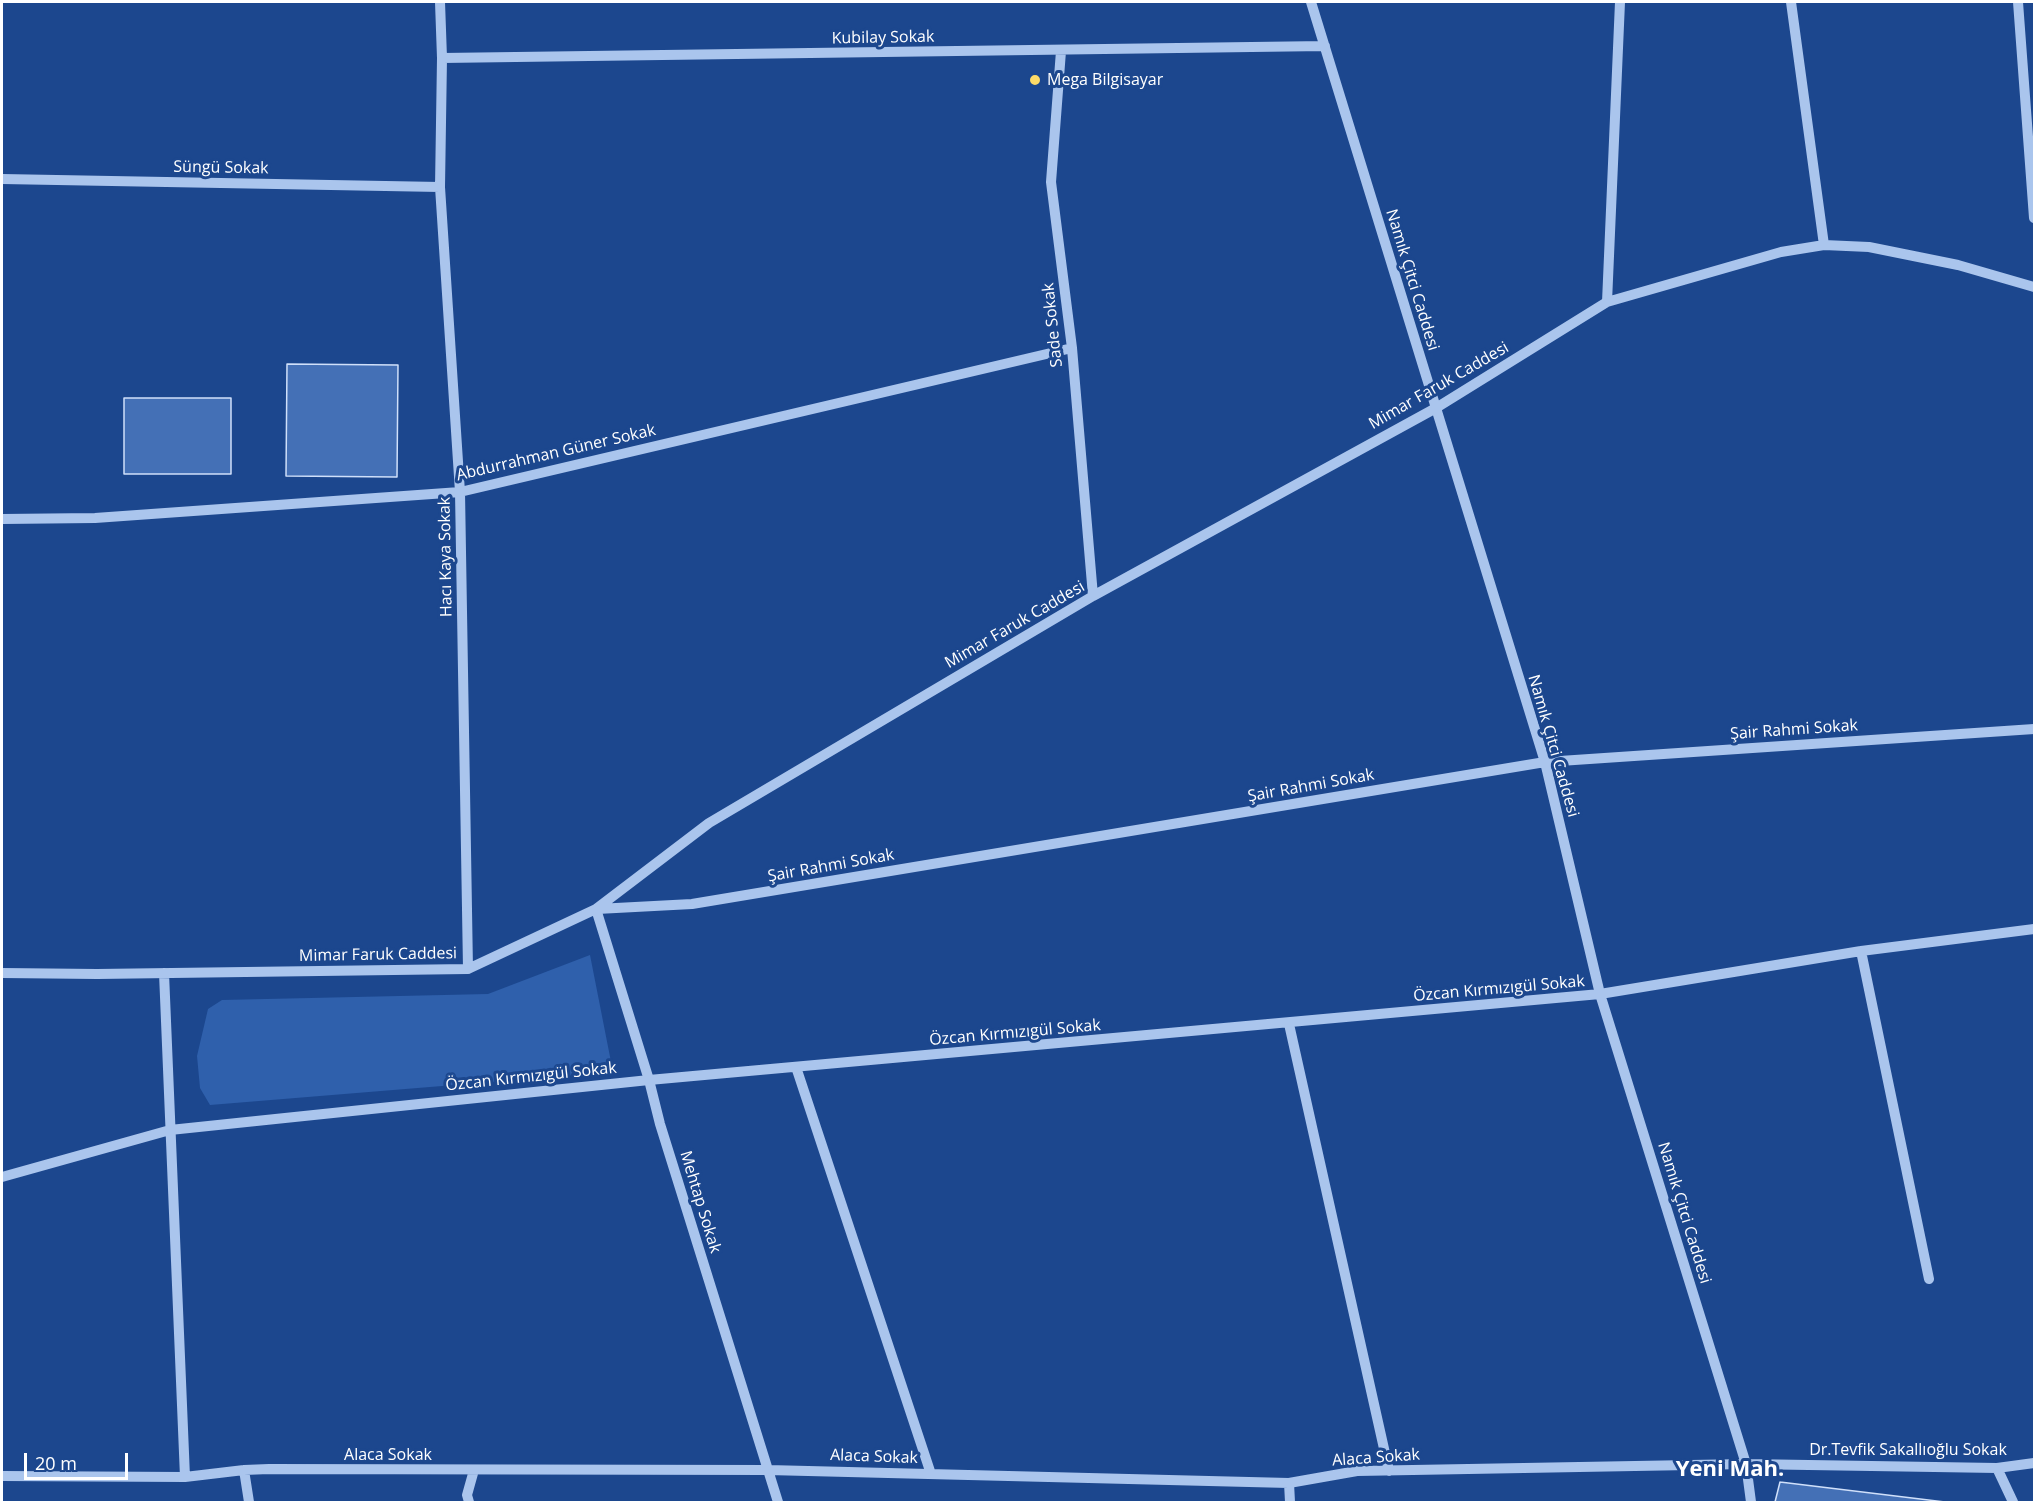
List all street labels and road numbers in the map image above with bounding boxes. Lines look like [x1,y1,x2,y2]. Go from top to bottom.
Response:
street label: Kubilay Sokak [832,28,934,48]
street label: Süngü Sokak [173,158,269,178]
street label: Namık Çitci Caddesi [1381,207,1443,353]
street label: Sade Sokak [1039,282,1067,368]
street label: Mimar Faruk Caddesi [1366,338,1512,434]
street label: Abdurrahman Güner Sokak [454,421,658,485]
street label: Hacı Kaya Sokak [435,497,457,617]
street label: Mimar Faruk Caddesi [942,577,1088,673]
street label: Namık Çitci Caddesi [1523,673,1583,819]
street label: Şair Rahmi Sokak [1729,716,1859,744]
street label: Şair Rahmi Sokak [1246,765,1376,807]
street label: Şair Rahmi Sokak [766,845,896,887]
street label: Mimar Faruk Caddesi [299,944,457,966]
street label: Özcan Kırmızıgül Sokak [1412,972,1586,1006]
street label: Özcan Kırmızıgül Sokak [928,1016,1102,1050]
street label: Özcan Kırmızıgül Sokak [444,1058,618,1096]
street label: Namık Çitci Caddesi [1653,1140,1715,1286]
street label: Mehtap Sokak [675,1149,725,1255]
street label: Dr.Tevfik Sakallıoğlu Sokak [1809,1440,2007,1460]
street label: Alaca Sokak [344,1445,432,1465]
street label: Alaca Sokak [1332,1445,1420,1471]
street label: Alaca Sokak [830,1446,918,1468]

